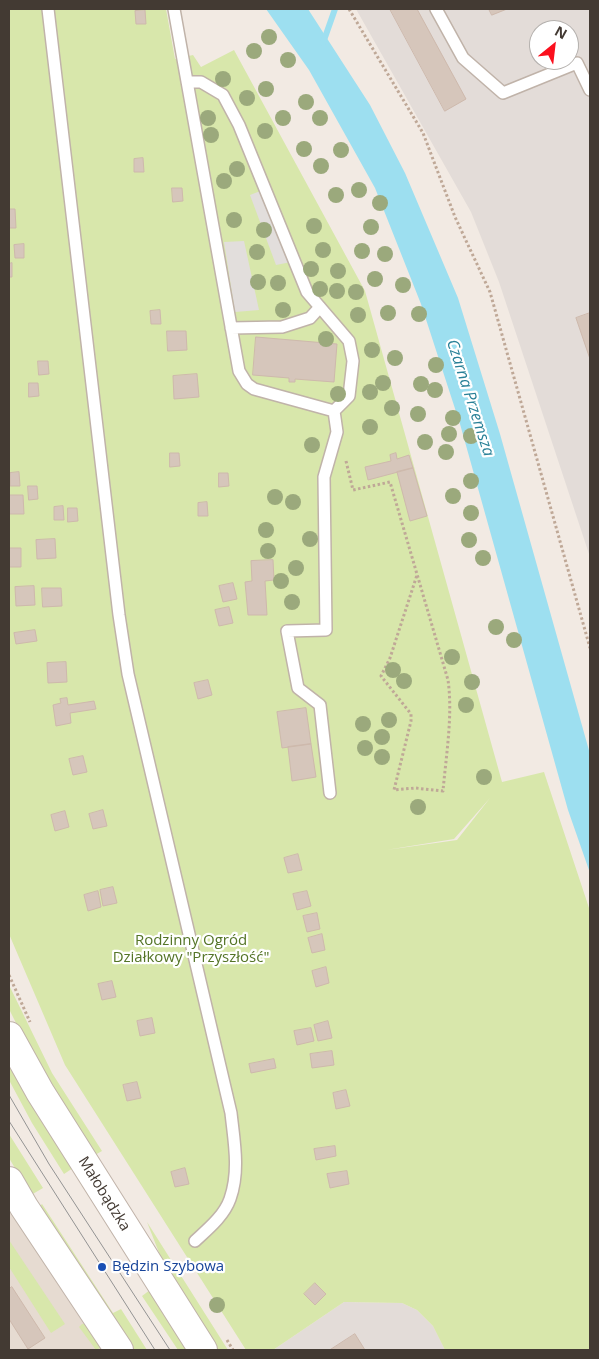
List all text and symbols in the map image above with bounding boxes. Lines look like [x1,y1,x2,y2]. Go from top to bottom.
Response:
north arrow [529,20,579,70]
text: N [551,21,571,43]
water label: Czarna Przemsza [442,337,498,459]
park label: Rodzinny Ogród Działkowy "Przyszłość" [113,932,269,967]
street label: Małobądzka [74,1153,134,1235]
place label: Będzin Szybowa [112,1258,224,1276]
marker: Będzin Szybowa [96,1261,108,1273]

